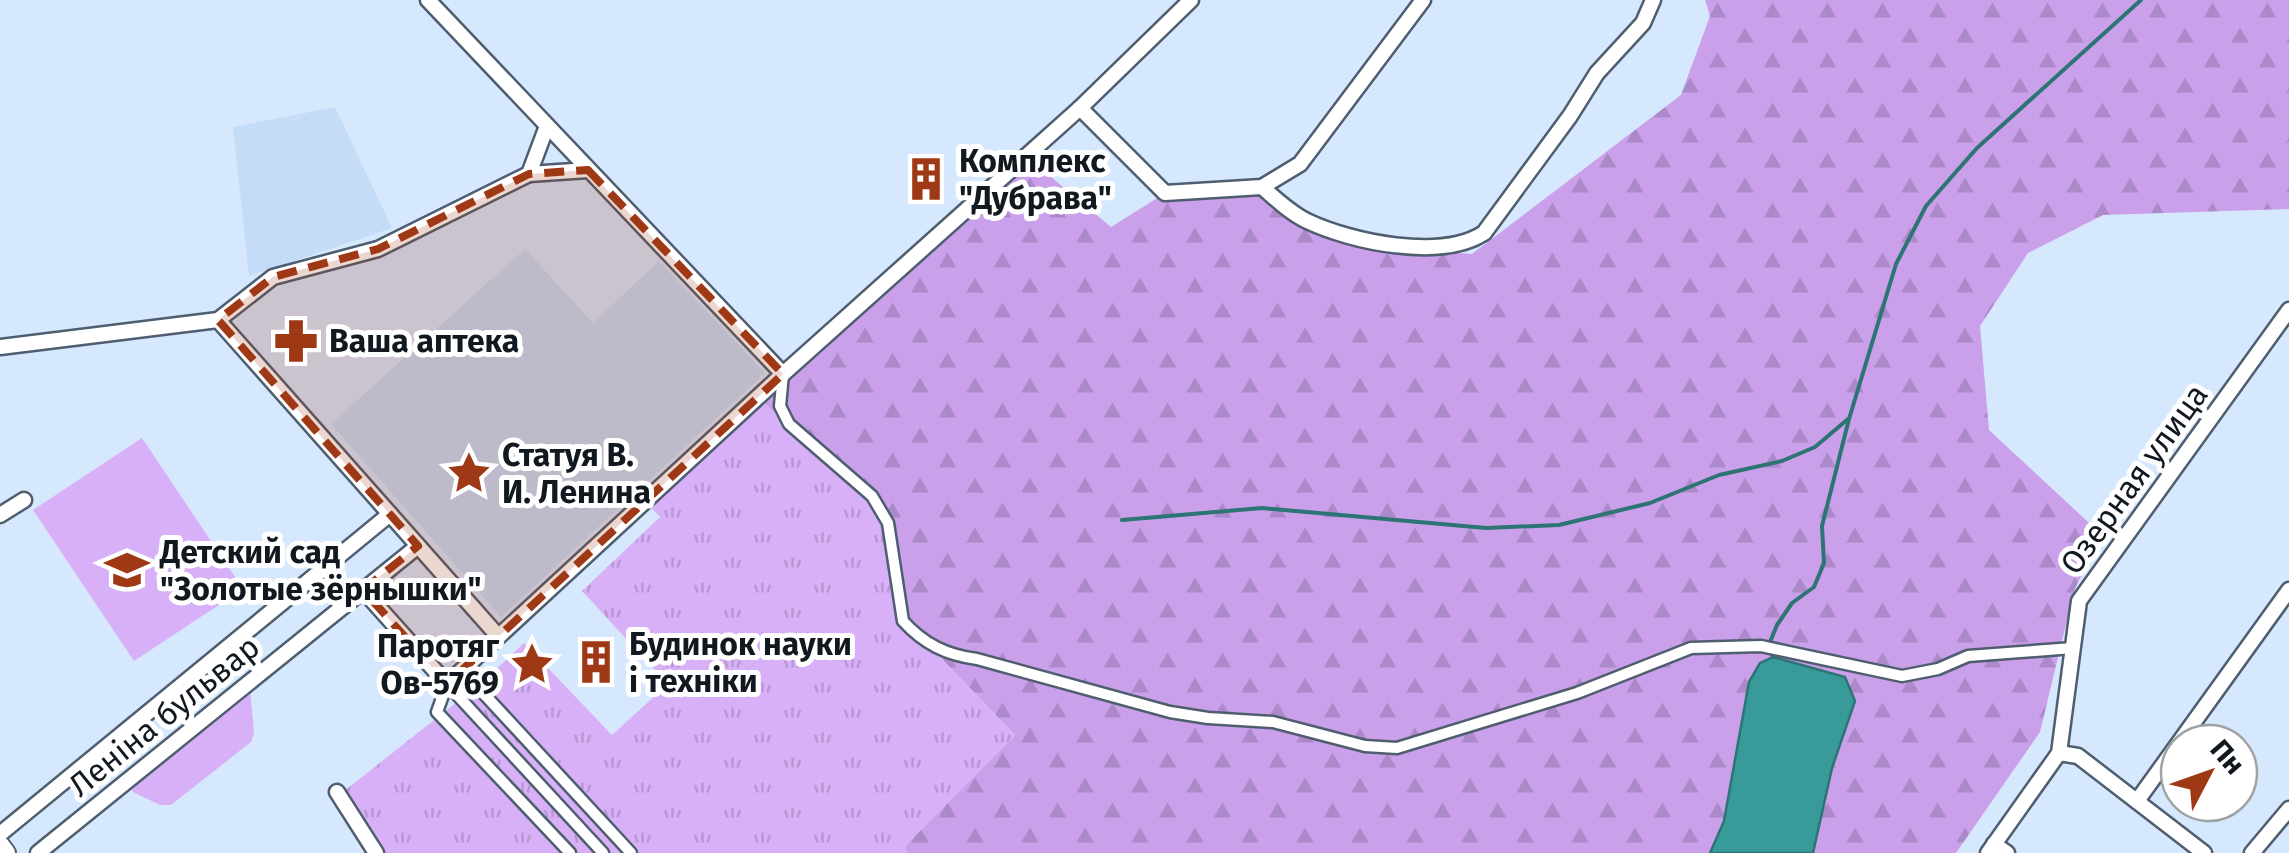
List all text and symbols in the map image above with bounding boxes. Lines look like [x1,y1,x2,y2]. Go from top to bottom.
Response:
place label: Комплекс "Дубрава" [959,142,1112,217]
building icon: Комплекс "Дубрава" [902,155,950,203]
pharmacy icon: Ваша аптека [272,317,320,365]
place label: Ваша аптека [329,322,519,360]
street label: Озерная улица [2052,376,2216,582]
place label: Статуя В. И. Ленина [502,436,651,511]
place icon: Статуя В. И. Ленина [445,449,493,497]
place label: Детский сад "Золотые зёрнышки" [159,533,482,608]
school or university icon: Детский сад "Золотые зёрнышки" [103,546,151,594]
place label: Будинок науки і техніки [629,625,852,700]
place label: Паротяг Ов-5769 [377,627,500,702]
street label: Леніна бульвар [61,628,267,804]
building icon: Будинок науки і техніки [572,638,620,686]
place icon: Паротяг Ов-5769 [508,640,556,688]
north arrow [2159,723,2259,823]
text: Пн [2204,733,2251,781]

